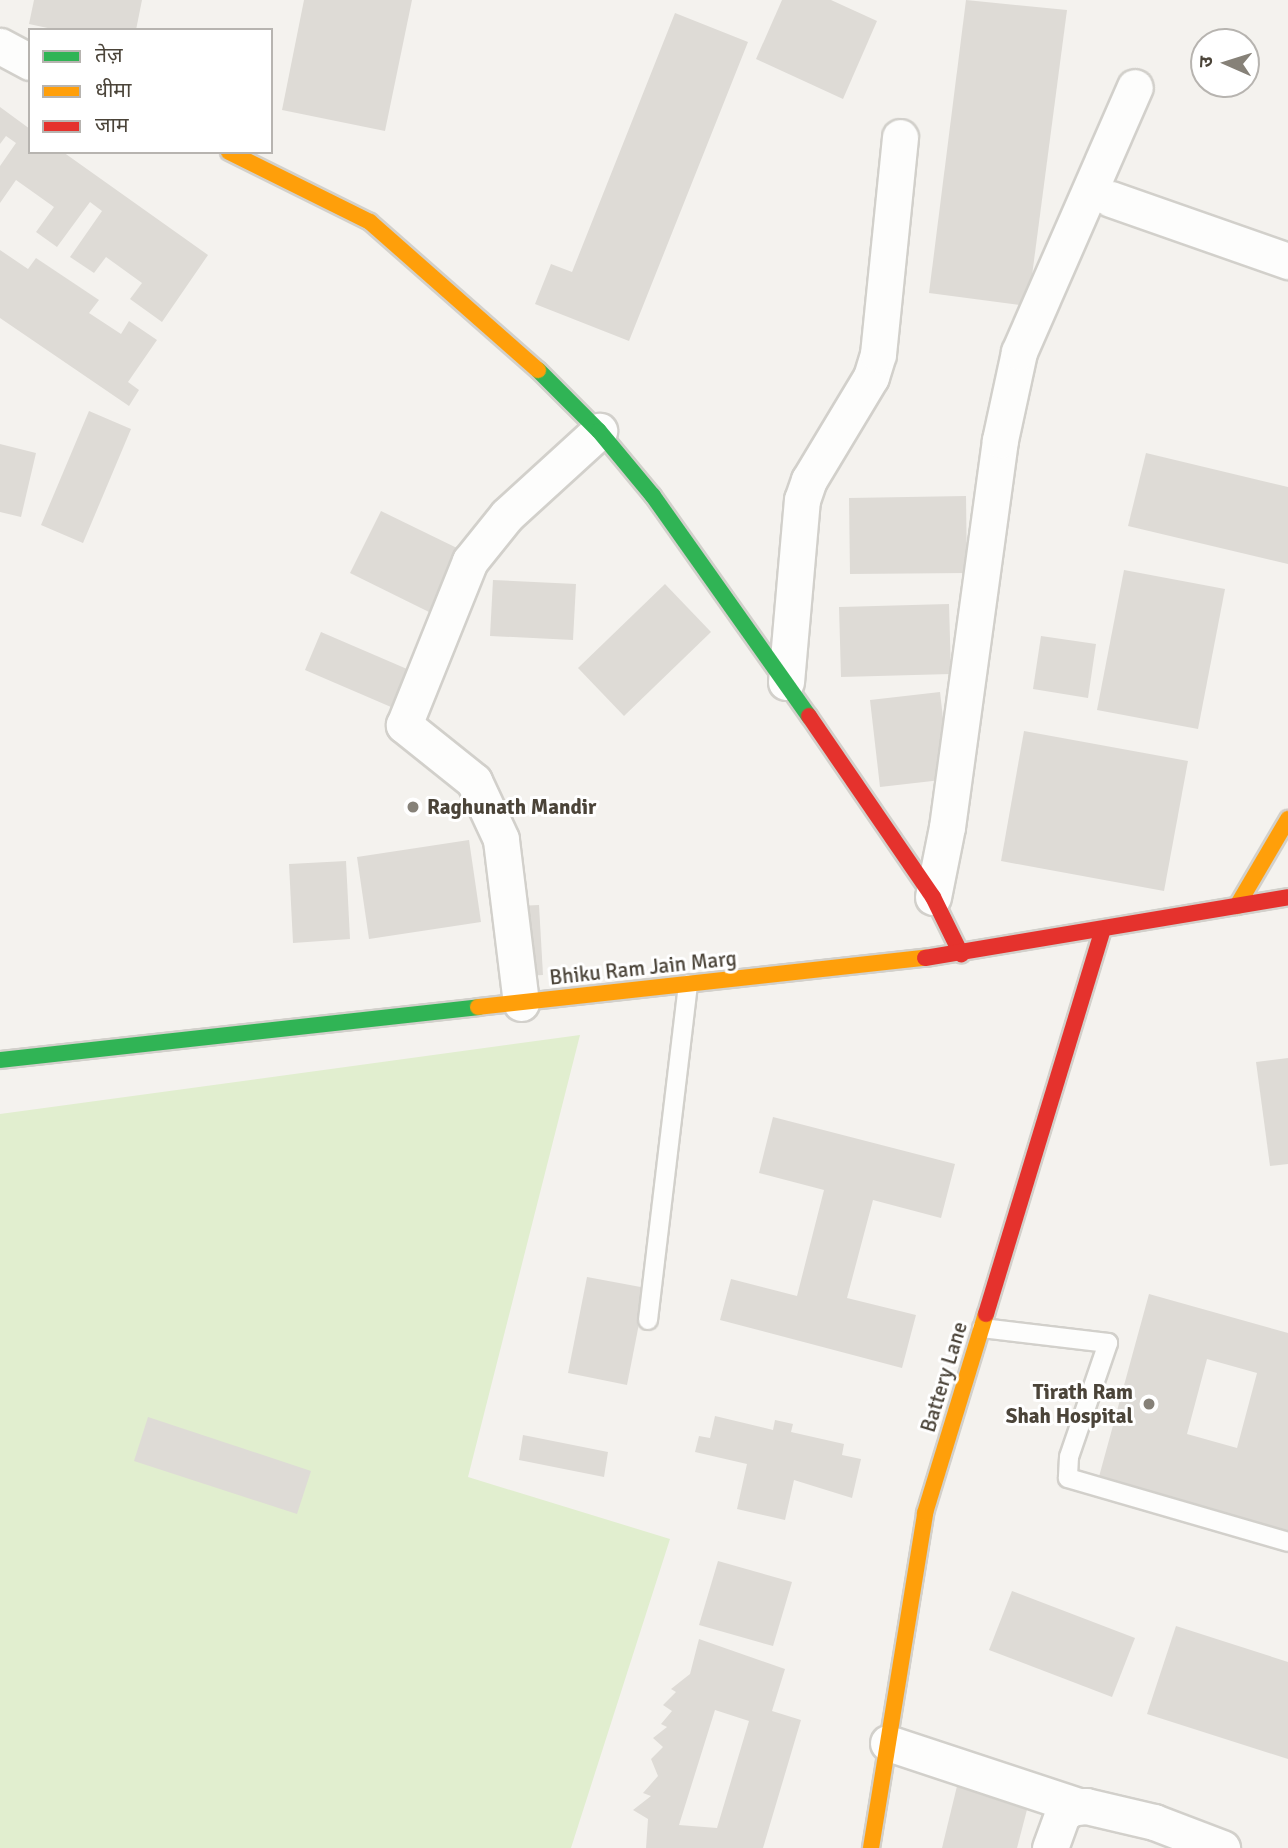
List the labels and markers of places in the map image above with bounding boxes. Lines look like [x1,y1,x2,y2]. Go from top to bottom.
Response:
place label: Raghunath Mandir [427,794,596,820]
marker: Raghunath Mandir [405,799,421,815]
place label: Tirath Ram Shah Hospital [1006,1379,1133,1429]
marker: Tirath Ram Shah Hospital [1139,1394,1159,1414]

